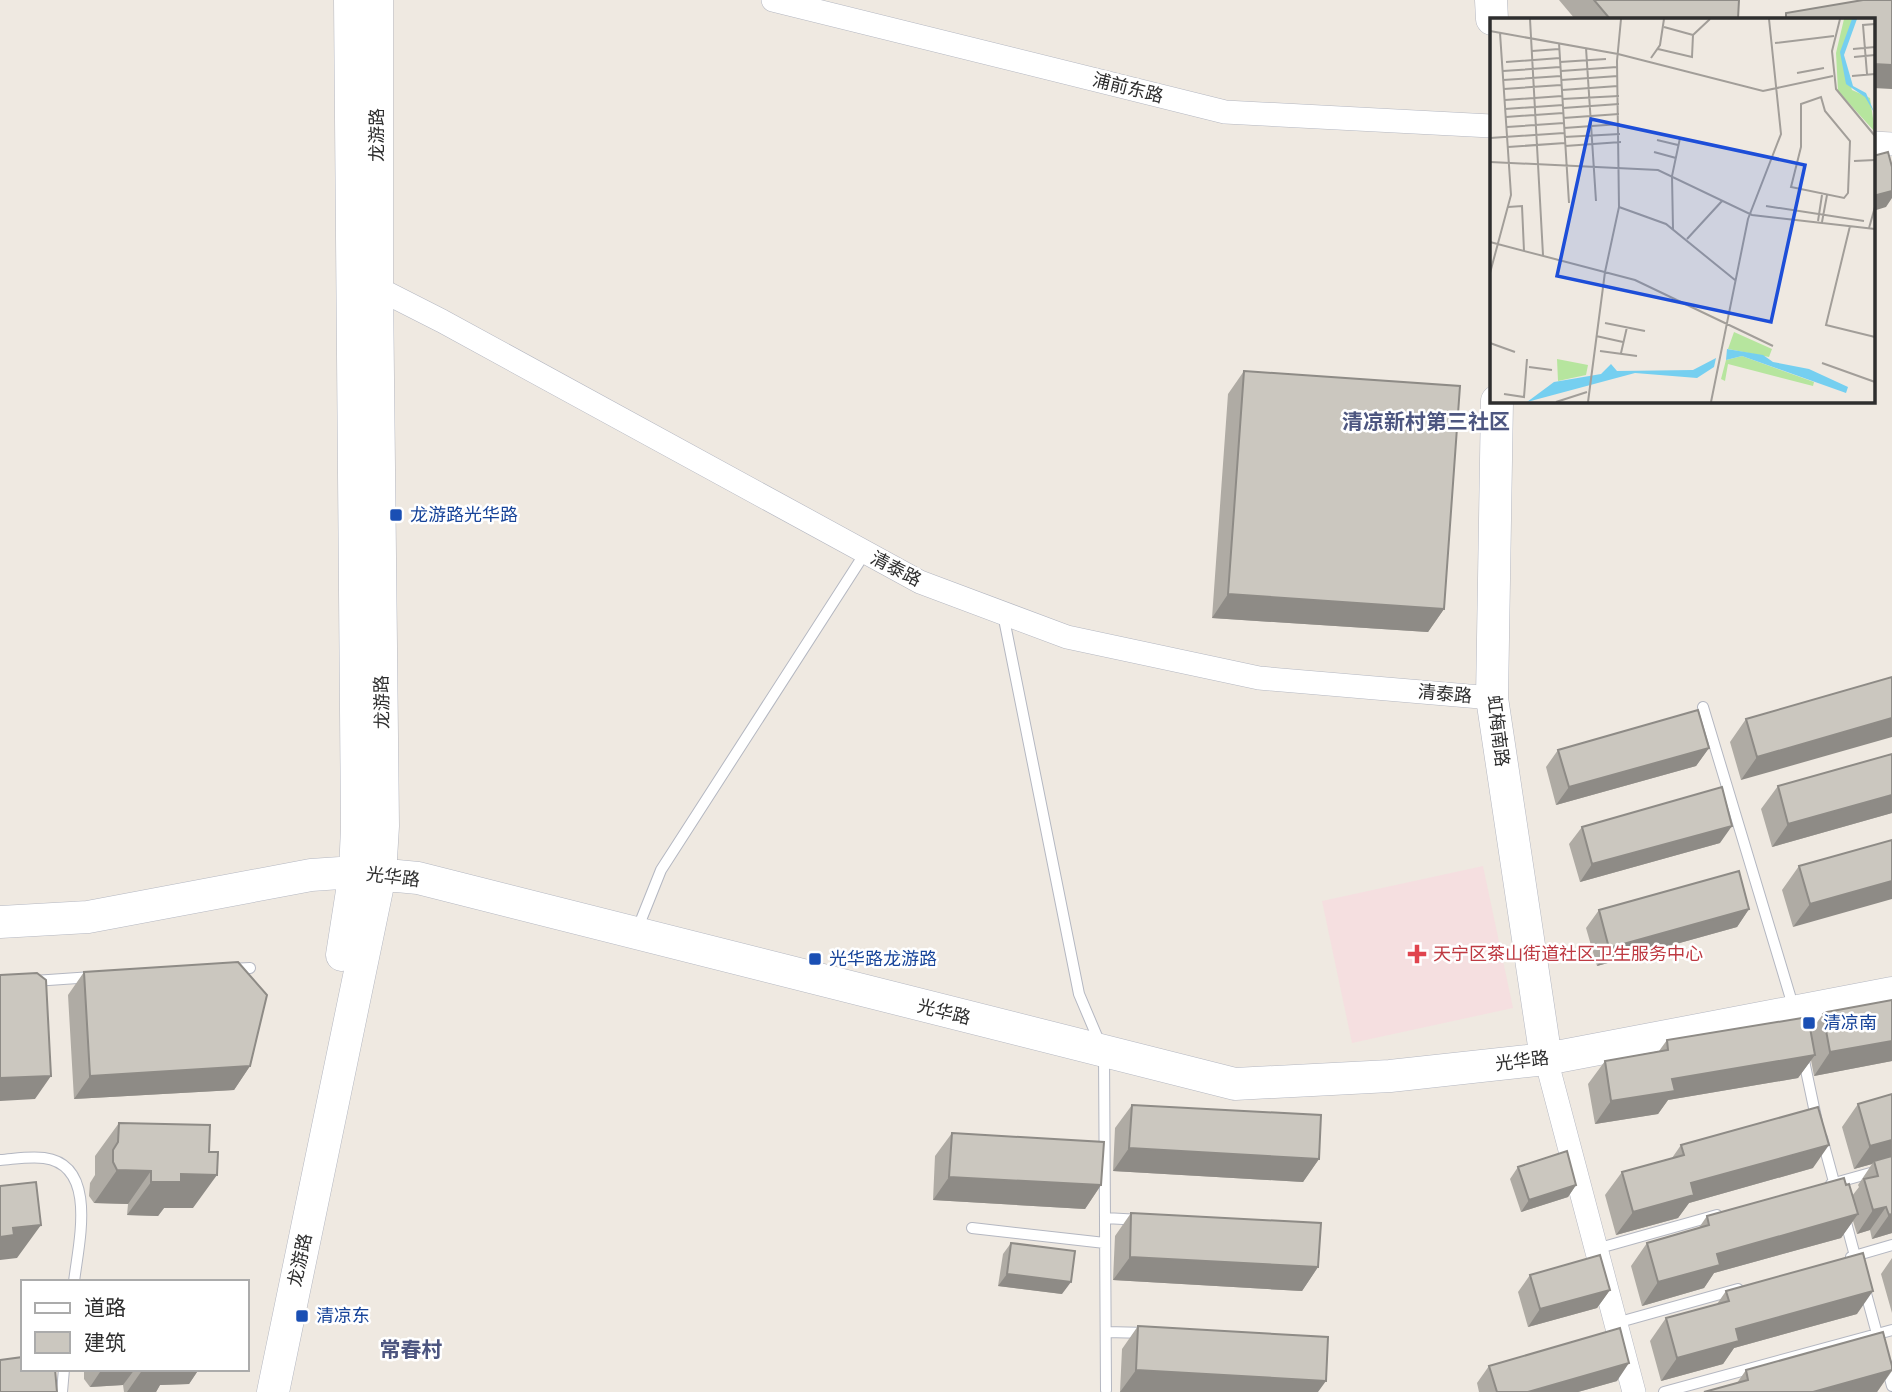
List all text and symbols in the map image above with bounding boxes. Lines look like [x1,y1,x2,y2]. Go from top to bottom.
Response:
inset map [1490,18,1874,402]
street label: 浦前东路 [1090,69,1166,107]
street label: 龙游路 [366,108,388,162]
district label: 清凉新村第三社区 [1342,409,1510,434]
place label: 龙游路光华路 [410,504,518,526]
marker: 龙游路光华路 [388,507,404,523]
street label: 清泰路 [867,547,925,591]
street label: 龙游路 [371,675,393,729]
street label: 清泰路 [1417,681,1473,707]
street label: 虹梅南路 [1483,694,1513,768]
street label: 光华路 [365,863,421,891]
place label: 天宁区茶山街道社区卫生服务中心 [1433,943,1703,965]
marker: 天宁区茶山街道社区卫生服务中心 [1407,944,1427,964]
place label: 光华路龙游路 [829,948,937,970]
marker: 光华路龙游路 [807,951,823,967]
street label: 光华路 [915,995,973,1029]
place label: 清凉南 [1823,1012,1877,1034]
marker: 清凉南 [1801,1015,1817,1031]
street label: 光华路 [1494,1047,1550,1075]
street label: 龙游路 [284,1231,316,1289]
legend [21,1280,248,1371]
text: 道路 [84,1295,126,1320]
place label: 清凉东 [316,1305,370,1327]
marker: 清凉东 [294,1308,310,1324]
text: 建筑 [84,1330,126,1355]
district label: 常春村 [380,1337,443,1362]

